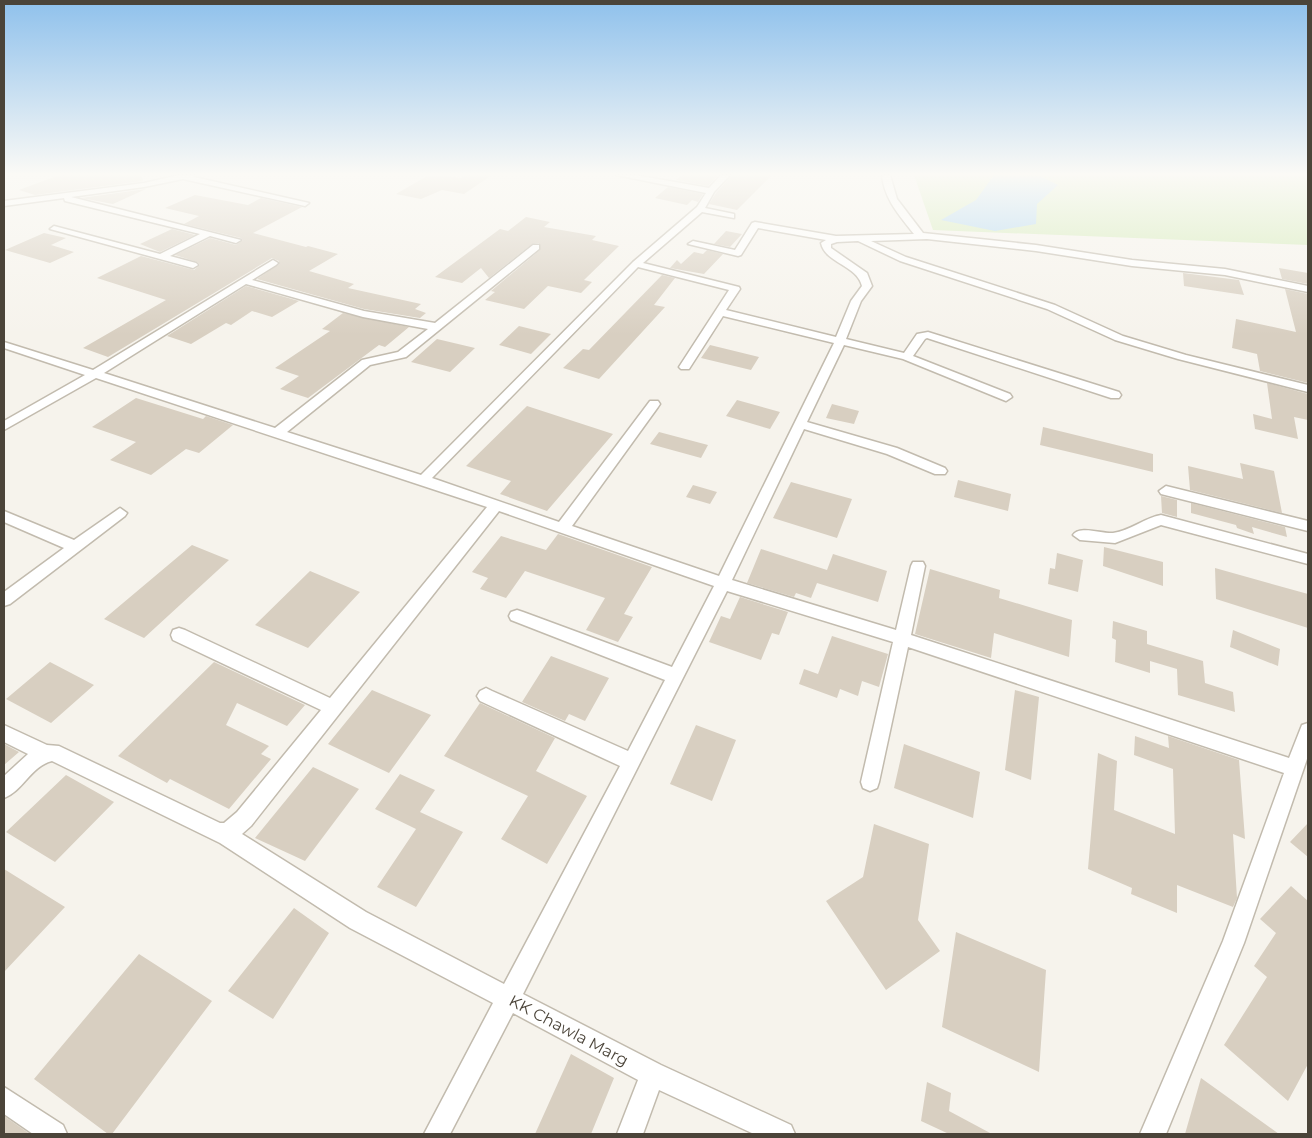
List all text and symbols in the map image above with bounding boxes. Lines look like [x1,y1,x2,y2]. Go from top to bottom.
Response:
street label: KK Chawla Marg [506,991,632,1070]

